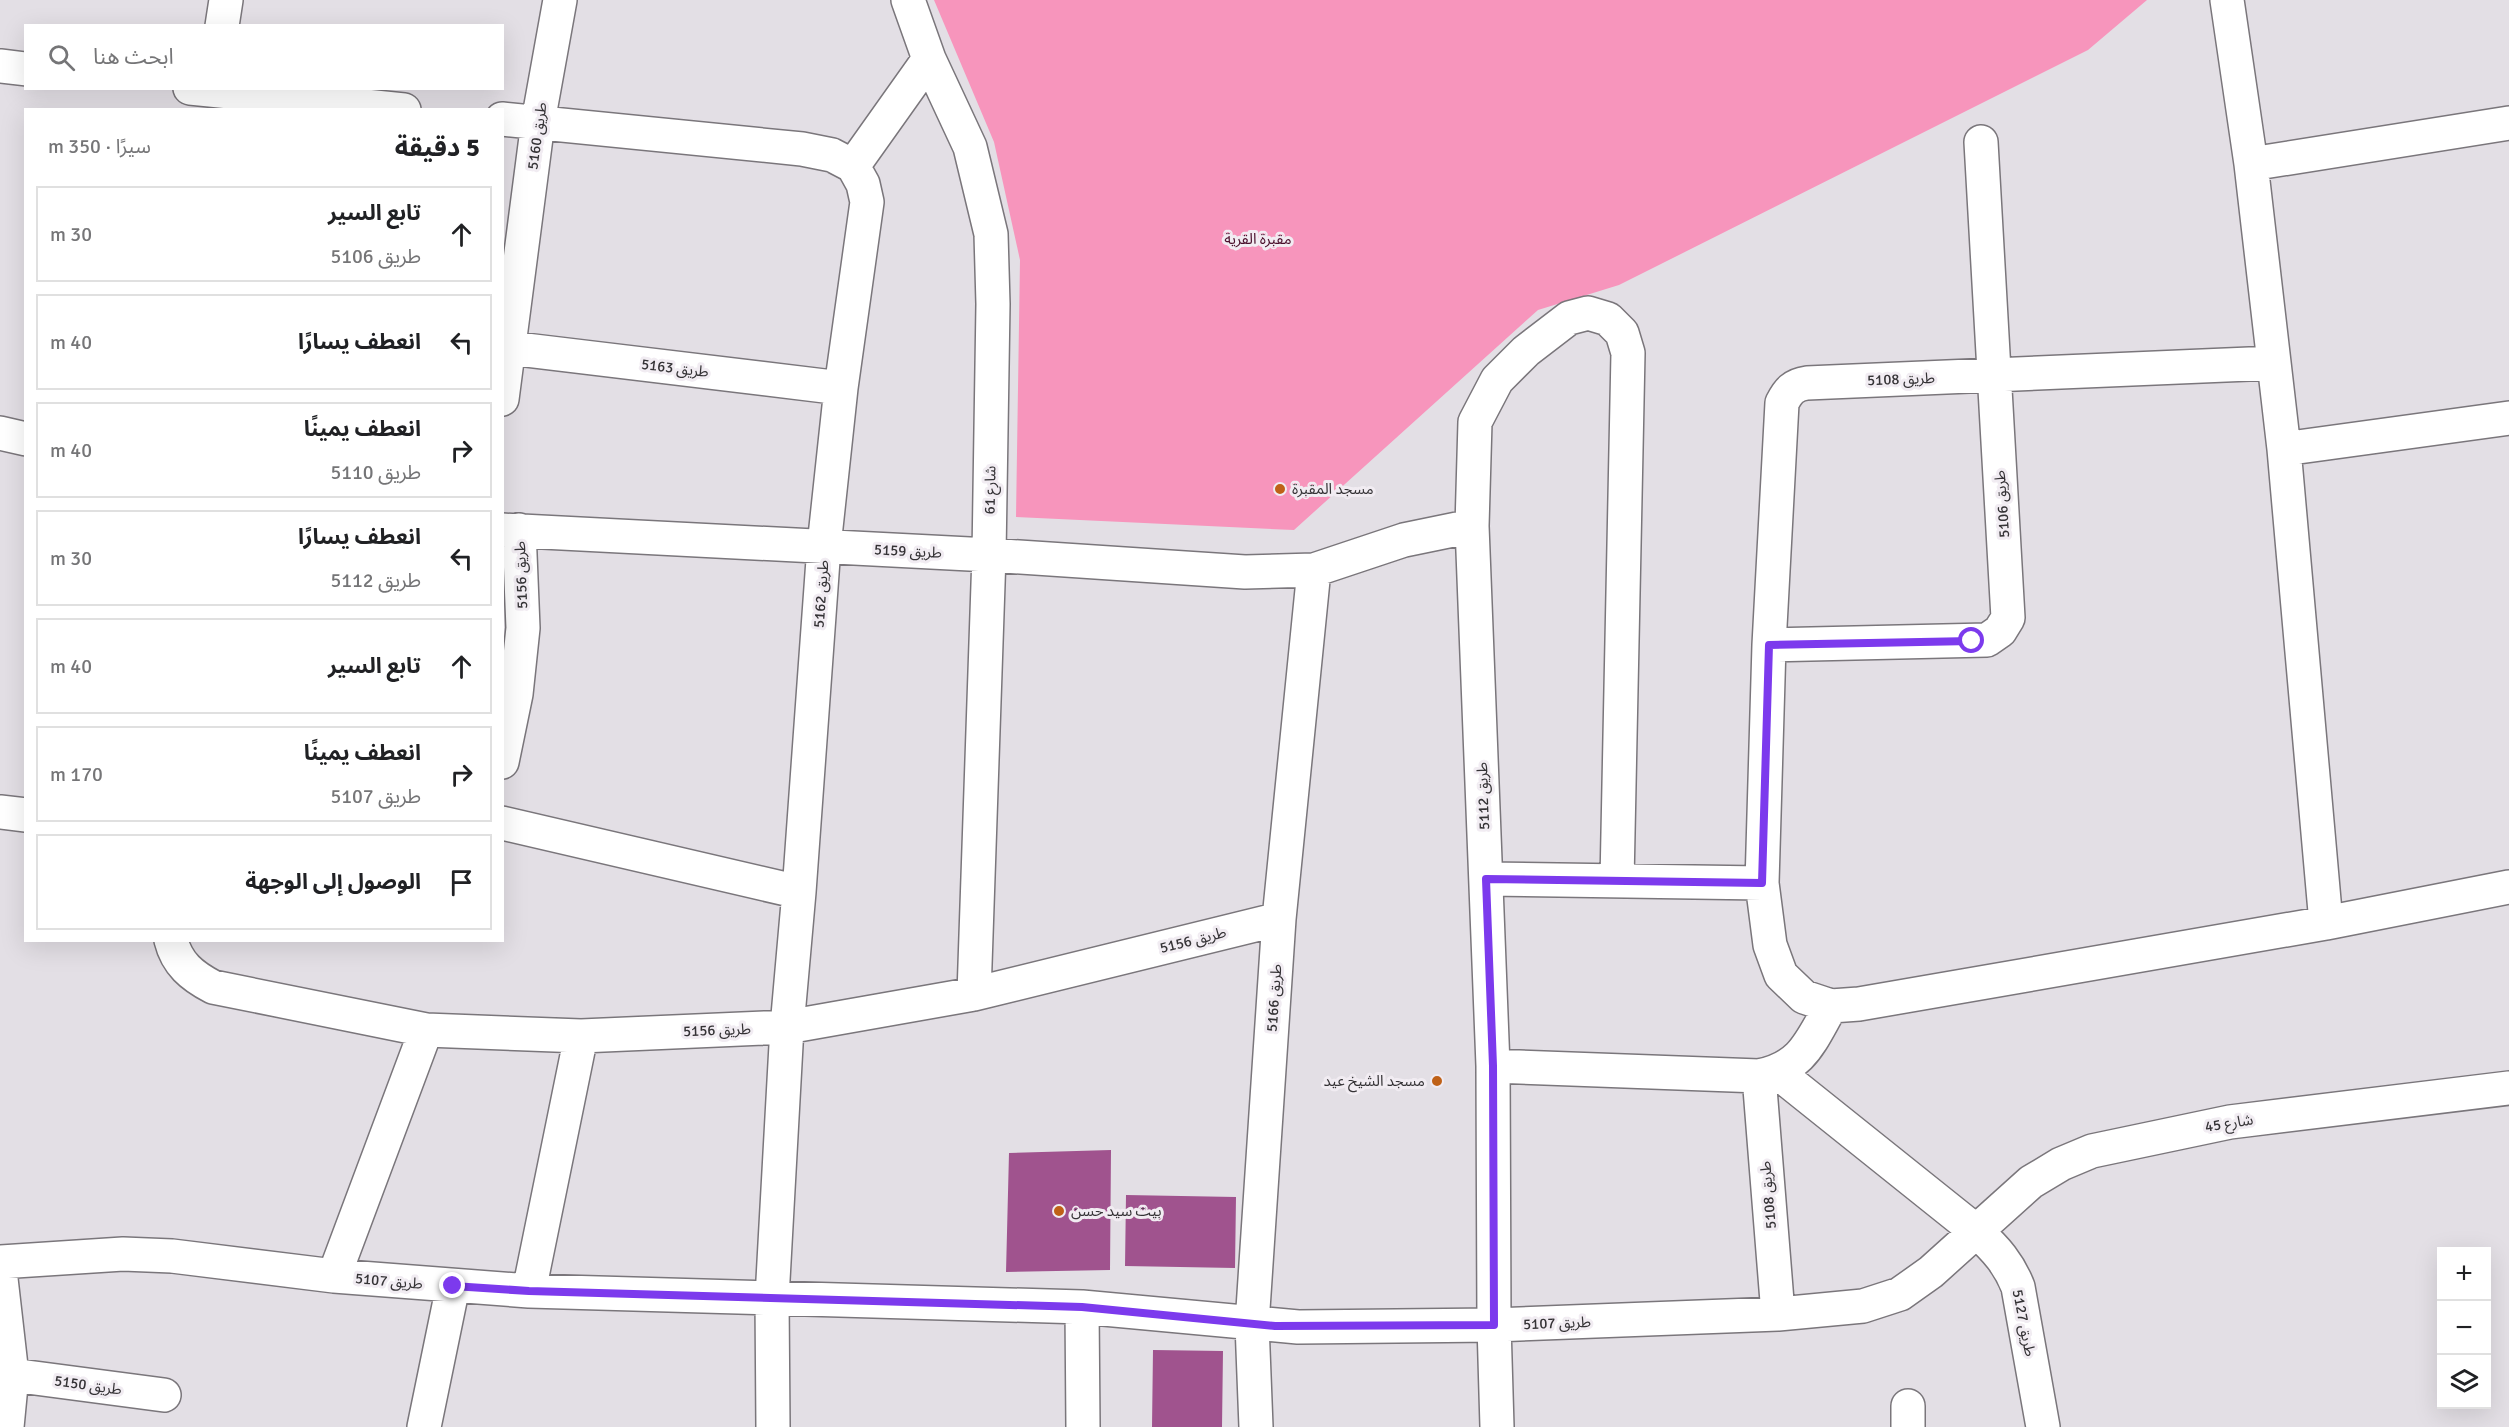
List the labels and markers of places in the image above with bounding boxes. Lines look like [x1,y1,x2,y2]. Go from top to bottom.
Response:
place label: مسجد المقبرة [1292,480,1374,498]
marker: مسجد المقبرة [1273,482,1287,496]
place label: مسجد الشيخ عيد [1324,1072,1425,1093]
marker: مسجد الشيخ عيد [1430,1074,1444,1088]
place label: بيت سيد حسن [1071,1202,1162,1220]
marker: بيت سيد حسن [1052,1204,1066,1218]

